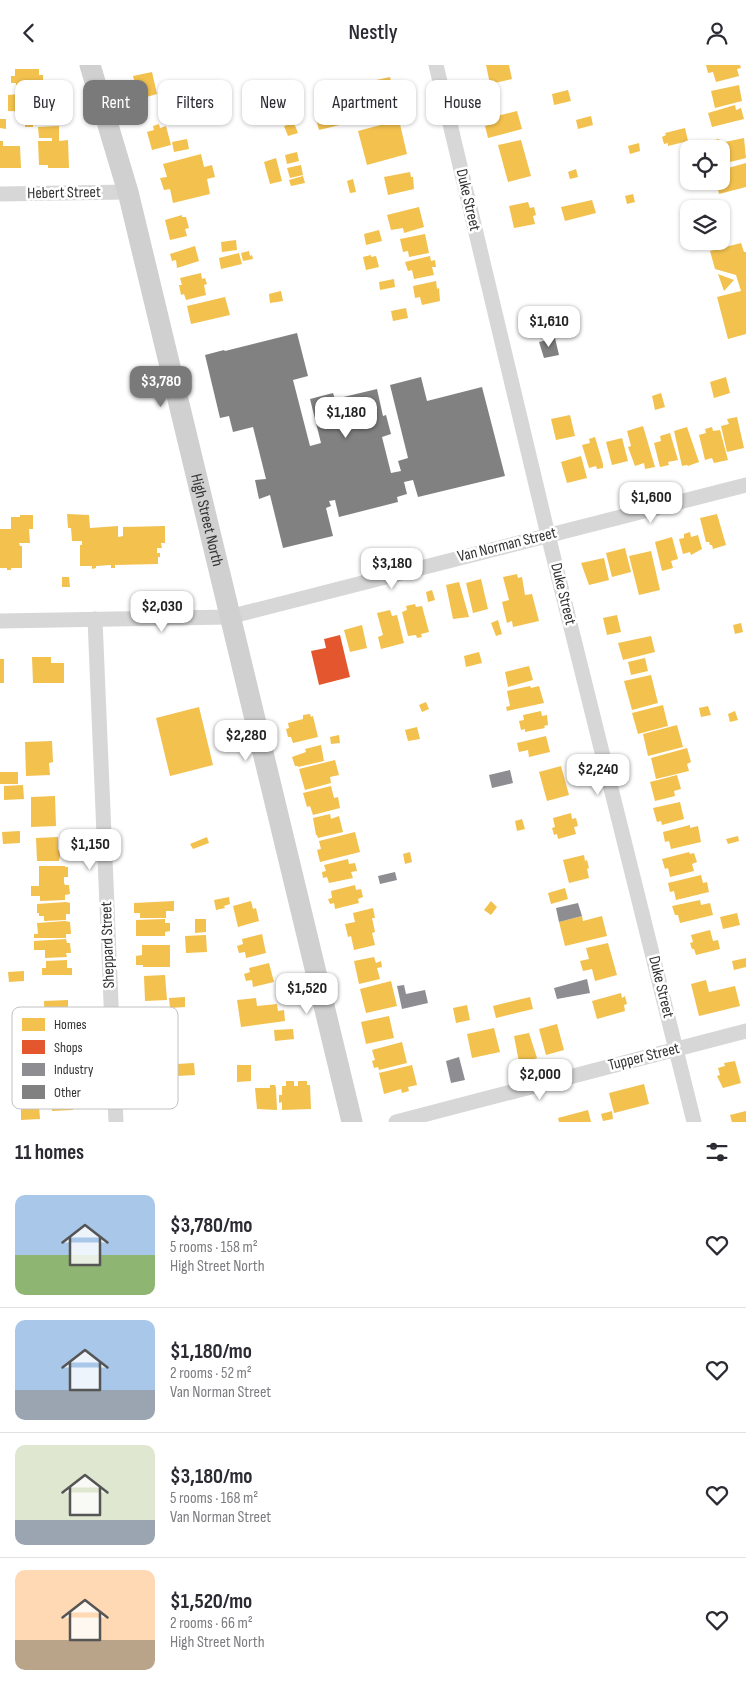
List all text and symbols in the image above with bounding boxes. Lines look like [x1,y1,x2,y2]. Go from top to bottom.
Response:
icon: back [15,19,43,47]
text: Nestly [348,19,398,46]
icon: person [703,19,731,47]
chip: Buy [15,80,73,125]
chip: Rent [83,80,148,125]
chip: Filters [158,80,232,125]
chip: New [242,80,304,125]
chip: Apartment [314,80,416,125]
chip: House [426,80,500,125]
map controls [680,140,730,250]
button: locate [680,140,730,190]
street label: Duke Street [452,167,484,233]
street label: Hebert Street [27,183,101,203]
button: layers [680,200,730,250]
pin: $1,610 [508,305,590,348]
text: $1,610 [529,312,569,331]
pin: $3,780 [120,365,202,408]
text: $3,780 [141,372,181,391]
pin: $1,180 [305,397,387,439]
text: $1,180 [326,403,366,422]
street label: High Street North [187,472,227,568]
pin: $1,600 [610,481,692,524]
text: $1,600 [630,488,672,507]
street label: Van Norman Street [456,524,559,566]
pin: $3,180 [351,547,433,590]
text: $3,180 [372,554,412,573]
street label: Duke Street [546,561,580,627]
pin: $2,030 [121,591,203,633]
text: $2,030 [141,597,183,616]
pin: $2,280 [205,719,287,762]
text: $2,280 [225,726,267,745]
pin: $2,240 [557,753,639,796]
text: $2,240 [578,760,618,779]
pin: $1,150 [49,829,131,871]
text: $1,150 [70,835,110,854]
street label: Sheppard Street [97,901,119,989]
street label: Duke Street [644,954,678,1020]
pin: $1,520 [266,973,348,1015]
text: $1,520 [287,979,327,998]
legend [12,1007,178,1109]
text: Homes [54,1016,87,1033]
text: Shops [54,1039,83,1056]
street label: Tupper Street [606,1039,682,1075]
pin: $2,000 [499,1059,581,1101]
text: Industry [54,1061,94,1078]
text: $2,000 [519,1065,561,1084]
text: Other [54,1084,81,1101]
icon: filters [703,1138,731,1166]
text: 11 homes [15,1140,84,1165]
text: $3,780/mo [170,1213,252,1238]
icon: home [55,1215,115,1275]
icon: heart [703,1231,731,1259]
text: 5 rooms · 158 m² [170,1238,258,1257]
text: High Street North [170,1257,265,1276]
text: $1,180/mo [170,1339,252,1364]
icon: home [55,1340,115,1400]
icon: heart [703,1356,731,1384]
text: 2 rooms · 52 m² [170,1364,252,1383]
text: Van Norman Street [170,1383,271,1402]
text: $3,180/mo [170,1464,252,1489]
icon: home [55,1465,115,1525]
icon: heart [703,1481,731,1509]
text: 5 rooms · 168 m² [170,1489,258,1508]
text: Van Norman Street [170,1508,271,1527]
text: $1,520/mo [170,1589,252,1614]
icon: home [55,1590,115,1650]
icon: heart [703,1606,731,1634]
text: 2 rooms · 66 m² [170,1614,253,1633]
text: High Street North [170,1633,265,1652]

